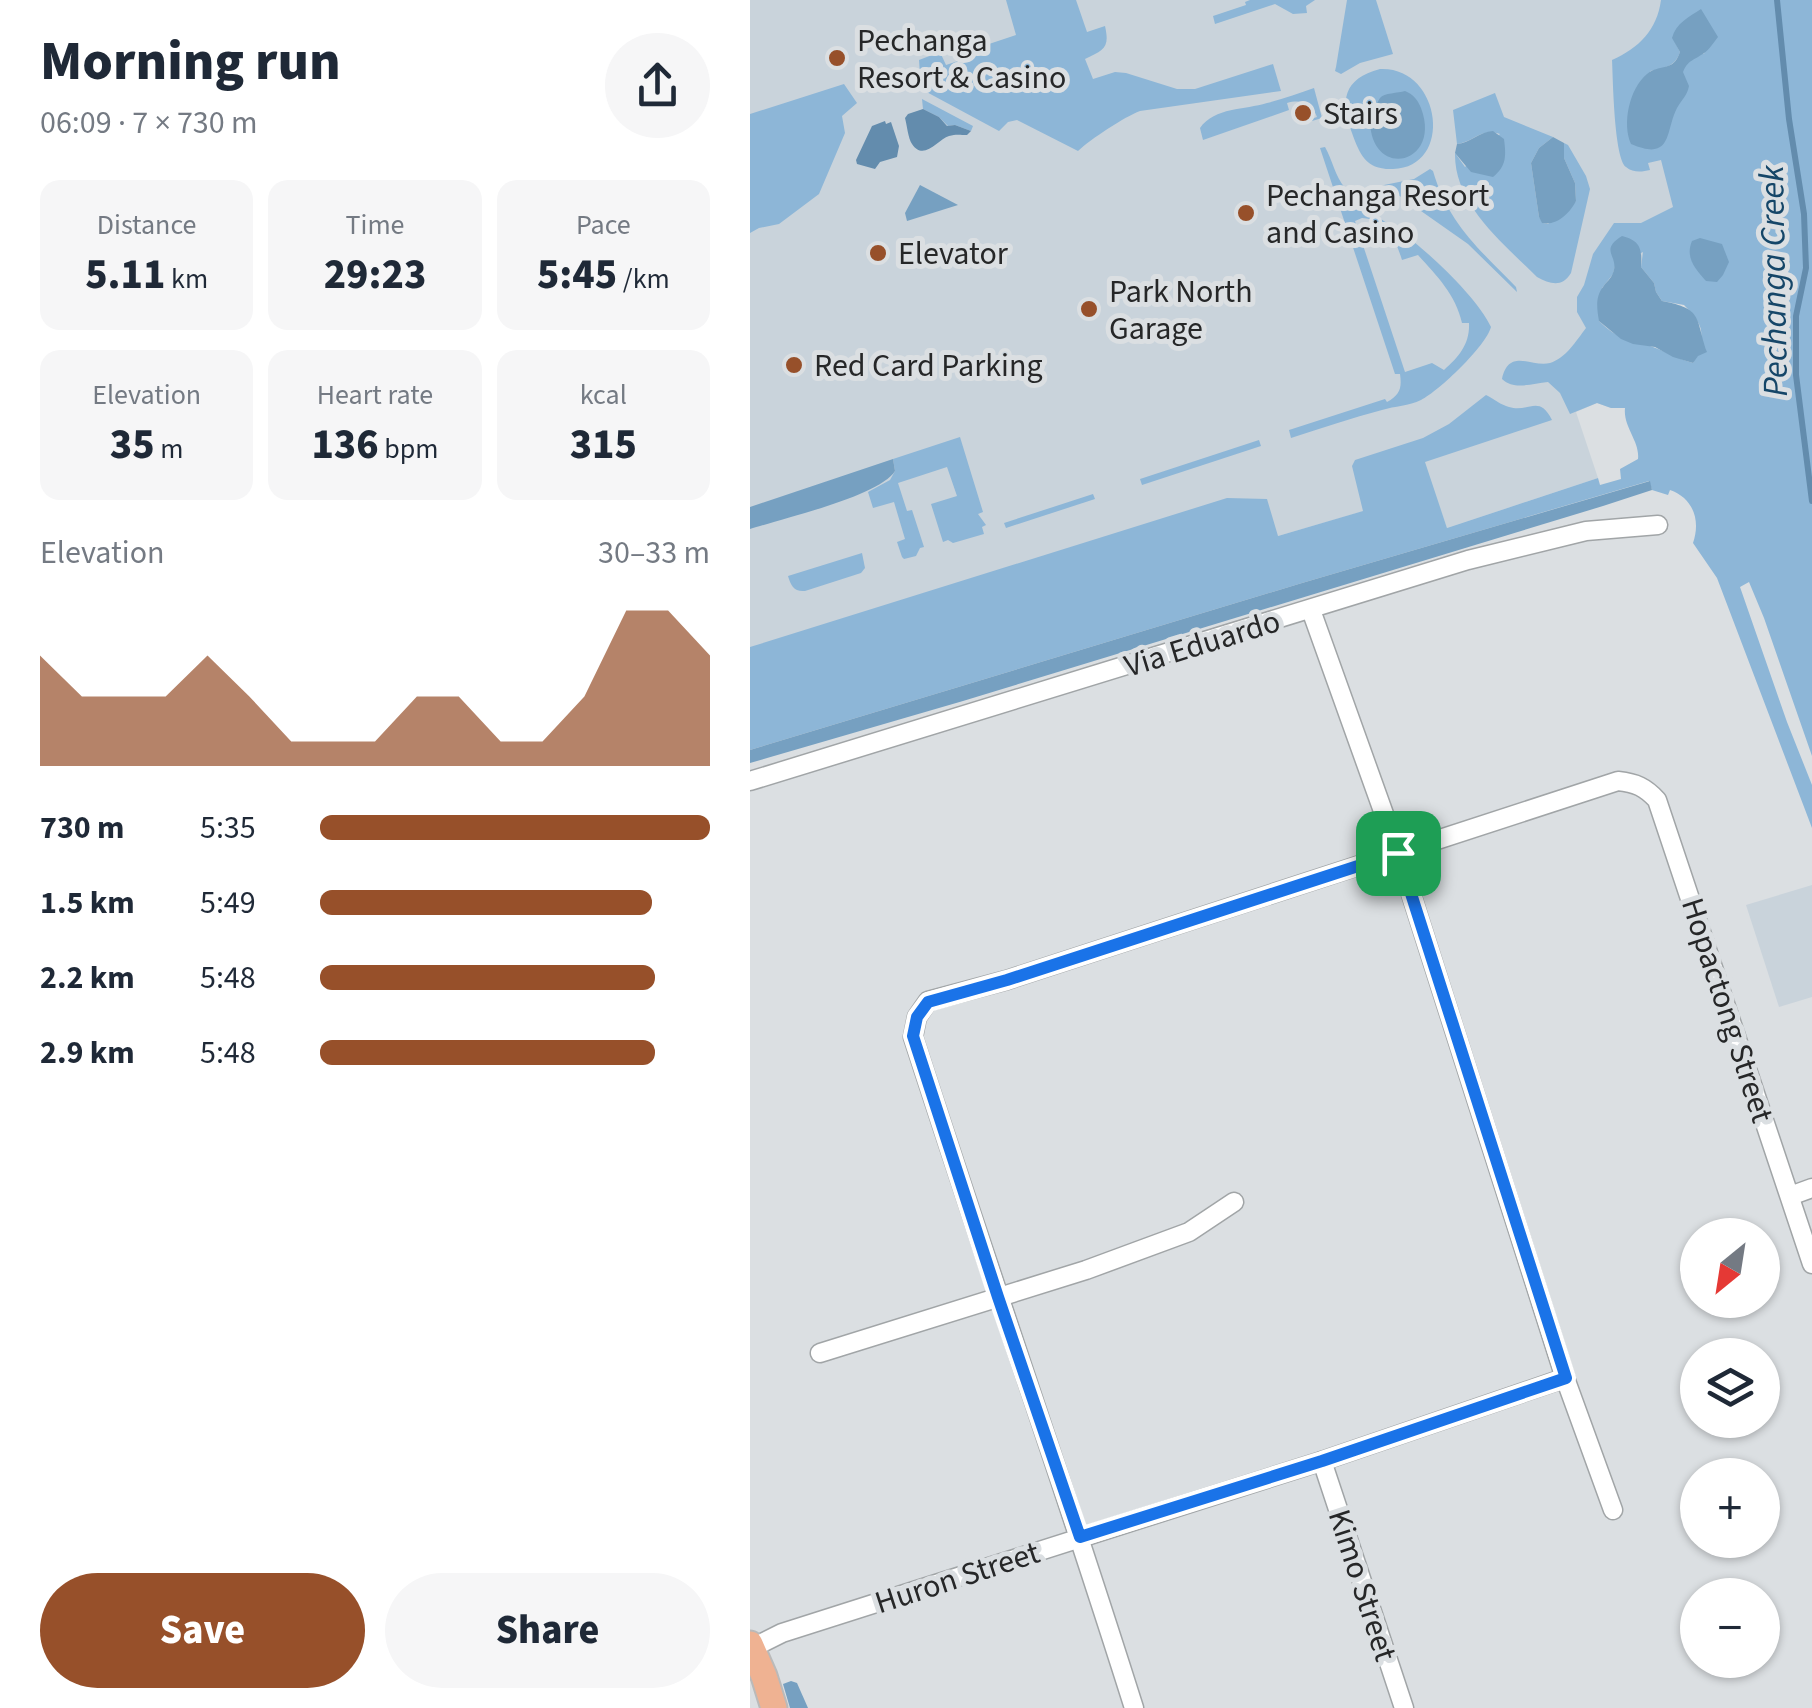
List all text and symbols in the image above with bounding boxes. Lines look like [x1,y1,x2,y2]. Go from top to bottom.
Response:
place label: Pechanga Resort & Casino [857,18,1066,101]
text: Morning run [40,23,341,101]
button: share [605,33,710,138]
marker: Pechanga Resort & Casino [826,47,848,69]
place label: Stairs [1323,91,1398,137]
text: 06:09 · 7 × 730 m [40,100,258,146]
marker: Stairs [1292,102,1314,124]
water label: Pechanga Creek [1747,163,1801,397]
place label: Pechanga Resort and Casino [1266,173,1490,256]
marker: Pechanga Resort and Casino [1235,202,1257,224]
text: Distance [97,205,196,245]
text: Time [345,205,404,245]
text: Pace [576,205,631,245]
place label: Elevator [898,231,1009,277]
marker: Elevator [867,242,889,264]
text: 5.11 [85,245,165,305]
text: 29:23 [324,245,426,305]
text: 5:45 [537,245,617,305]
text: km [165,259,208,299]
text: /km [617,259,670,299]
place label: Park North Garage [1109,269,1253,352]
marker: Park North Garage [1078,298,1100,320]
place label: Red Card Parking [814,343,1043,389]
marker: Red Card Parking [783,354,805,376]
text: Elevation [92,375,201,415]
text: Heart rate [317,375,433,415]
text: kcal [580,375,627,415]
text: 35 [110,415,155,475]
text: 136 [311,415,379,475]
text: 315 [570,415,637,475]
text: m [155,429,184,469]
text: bpm [379,429,439,469]
text: Elevation [40,530,165,576]
text: 30–33 m [598,530,710,576]
street label: Via Eduardo [1119,598,1286,689]
text: 730 m [40,805,125,851]
text: 5:35 [200,805,256,851]
pin [1356,811,1441,896]
icon: arrive [1371,826,1426,881]
text: 1.5 km [40,880,135,926]
text: 5:49 [200,880,256,926]
street label: Hopactong Street [1669,892,1785,1129]
text: 2.2 km [40,955,135,1001]
text: 5:48 [200,955,256,1001]
text: 2.9 km [40,1030,135,1076]
text: 5:48 [200,1030,256,1076]
north arrow [1680,1218,1780,1318]
map controls [1680,1218,1780,1678]
button: layers [1680,1338,1780,1438]
button: + [1680,1458,1780,1558]
street label: Kimo Street [1316,1504,1408,1667]
street label: Huron Street [869,1530,1046,1626]
button: Save [40,1573,365,1688]
button: Share [385,1573,710,1688]
button: − [1680,1578,1780,1678]

